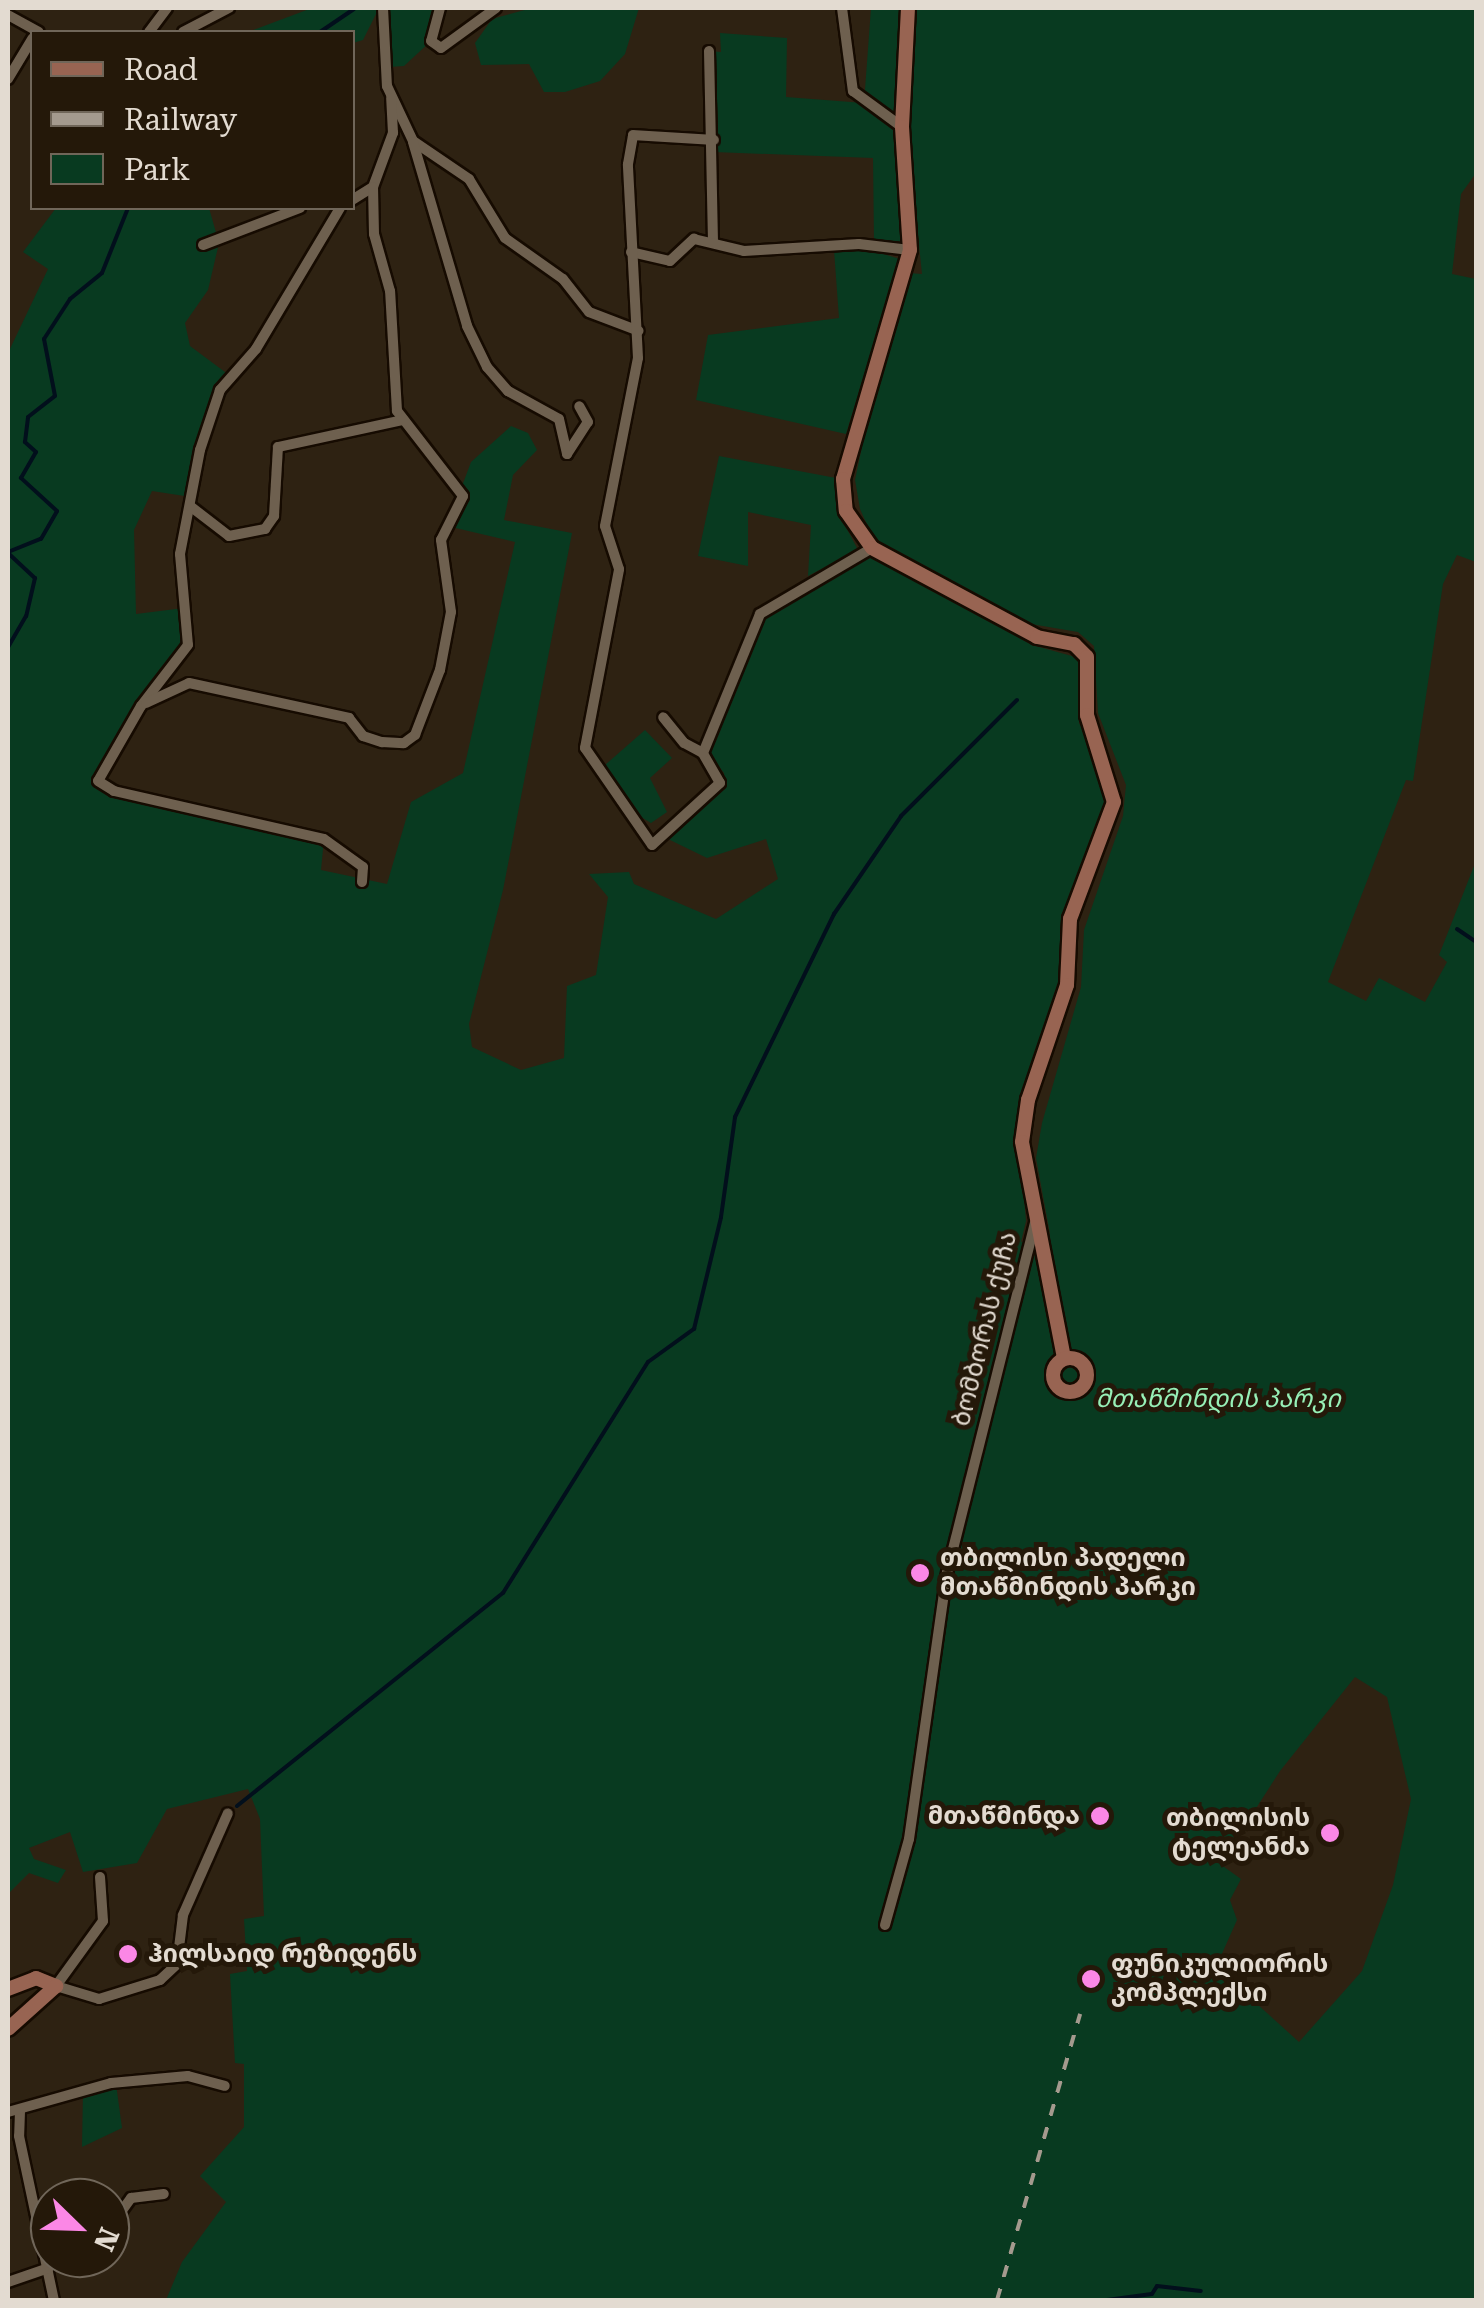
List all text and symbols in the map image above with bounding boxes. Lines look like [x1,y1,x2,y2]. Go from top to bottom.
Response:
legend [30,30,355,210]
text: Road [124,52,198,87]
text: Railway [124,102,237,137]
text: Park [124,152,190,187]
street label: ბომბორას ქუჩა [946,1229,1024,1429]
park label: მთაწმინდის პარკი [1095,1384,1341,1414]
place label: თბილისი პადელი მთაწმინდის პარკი [940,1544,1196,1603]
marker: თბილისი პადელი მთაწმინდის პარკი [909,1562,931,1584]
place label: მთაწმინდა [928,1801,1080,1831]
place label: თბილისის ტელეანძა [1166,1804,1310,1863]
marker: მთაწმინდა [1089,1805,1111,1827]
marker: თბილისის ტელეანძა [1319,1822,1341,1844]
place label: ჰილსაიდ რეზიდენს [148,1939,417,1969]
marker: ჰილსაიდ რეზიდენს [117,1943,139,1965]
place label: ფუნიკულიორის კომპლექსი [1111,1950,1328,2009]
marker: ფუნიკულიორის კომპლექსი [1080,1968,1102,1990]
north arrow [30,2178,130,2278]
text: N [87,2223,126,2256]

